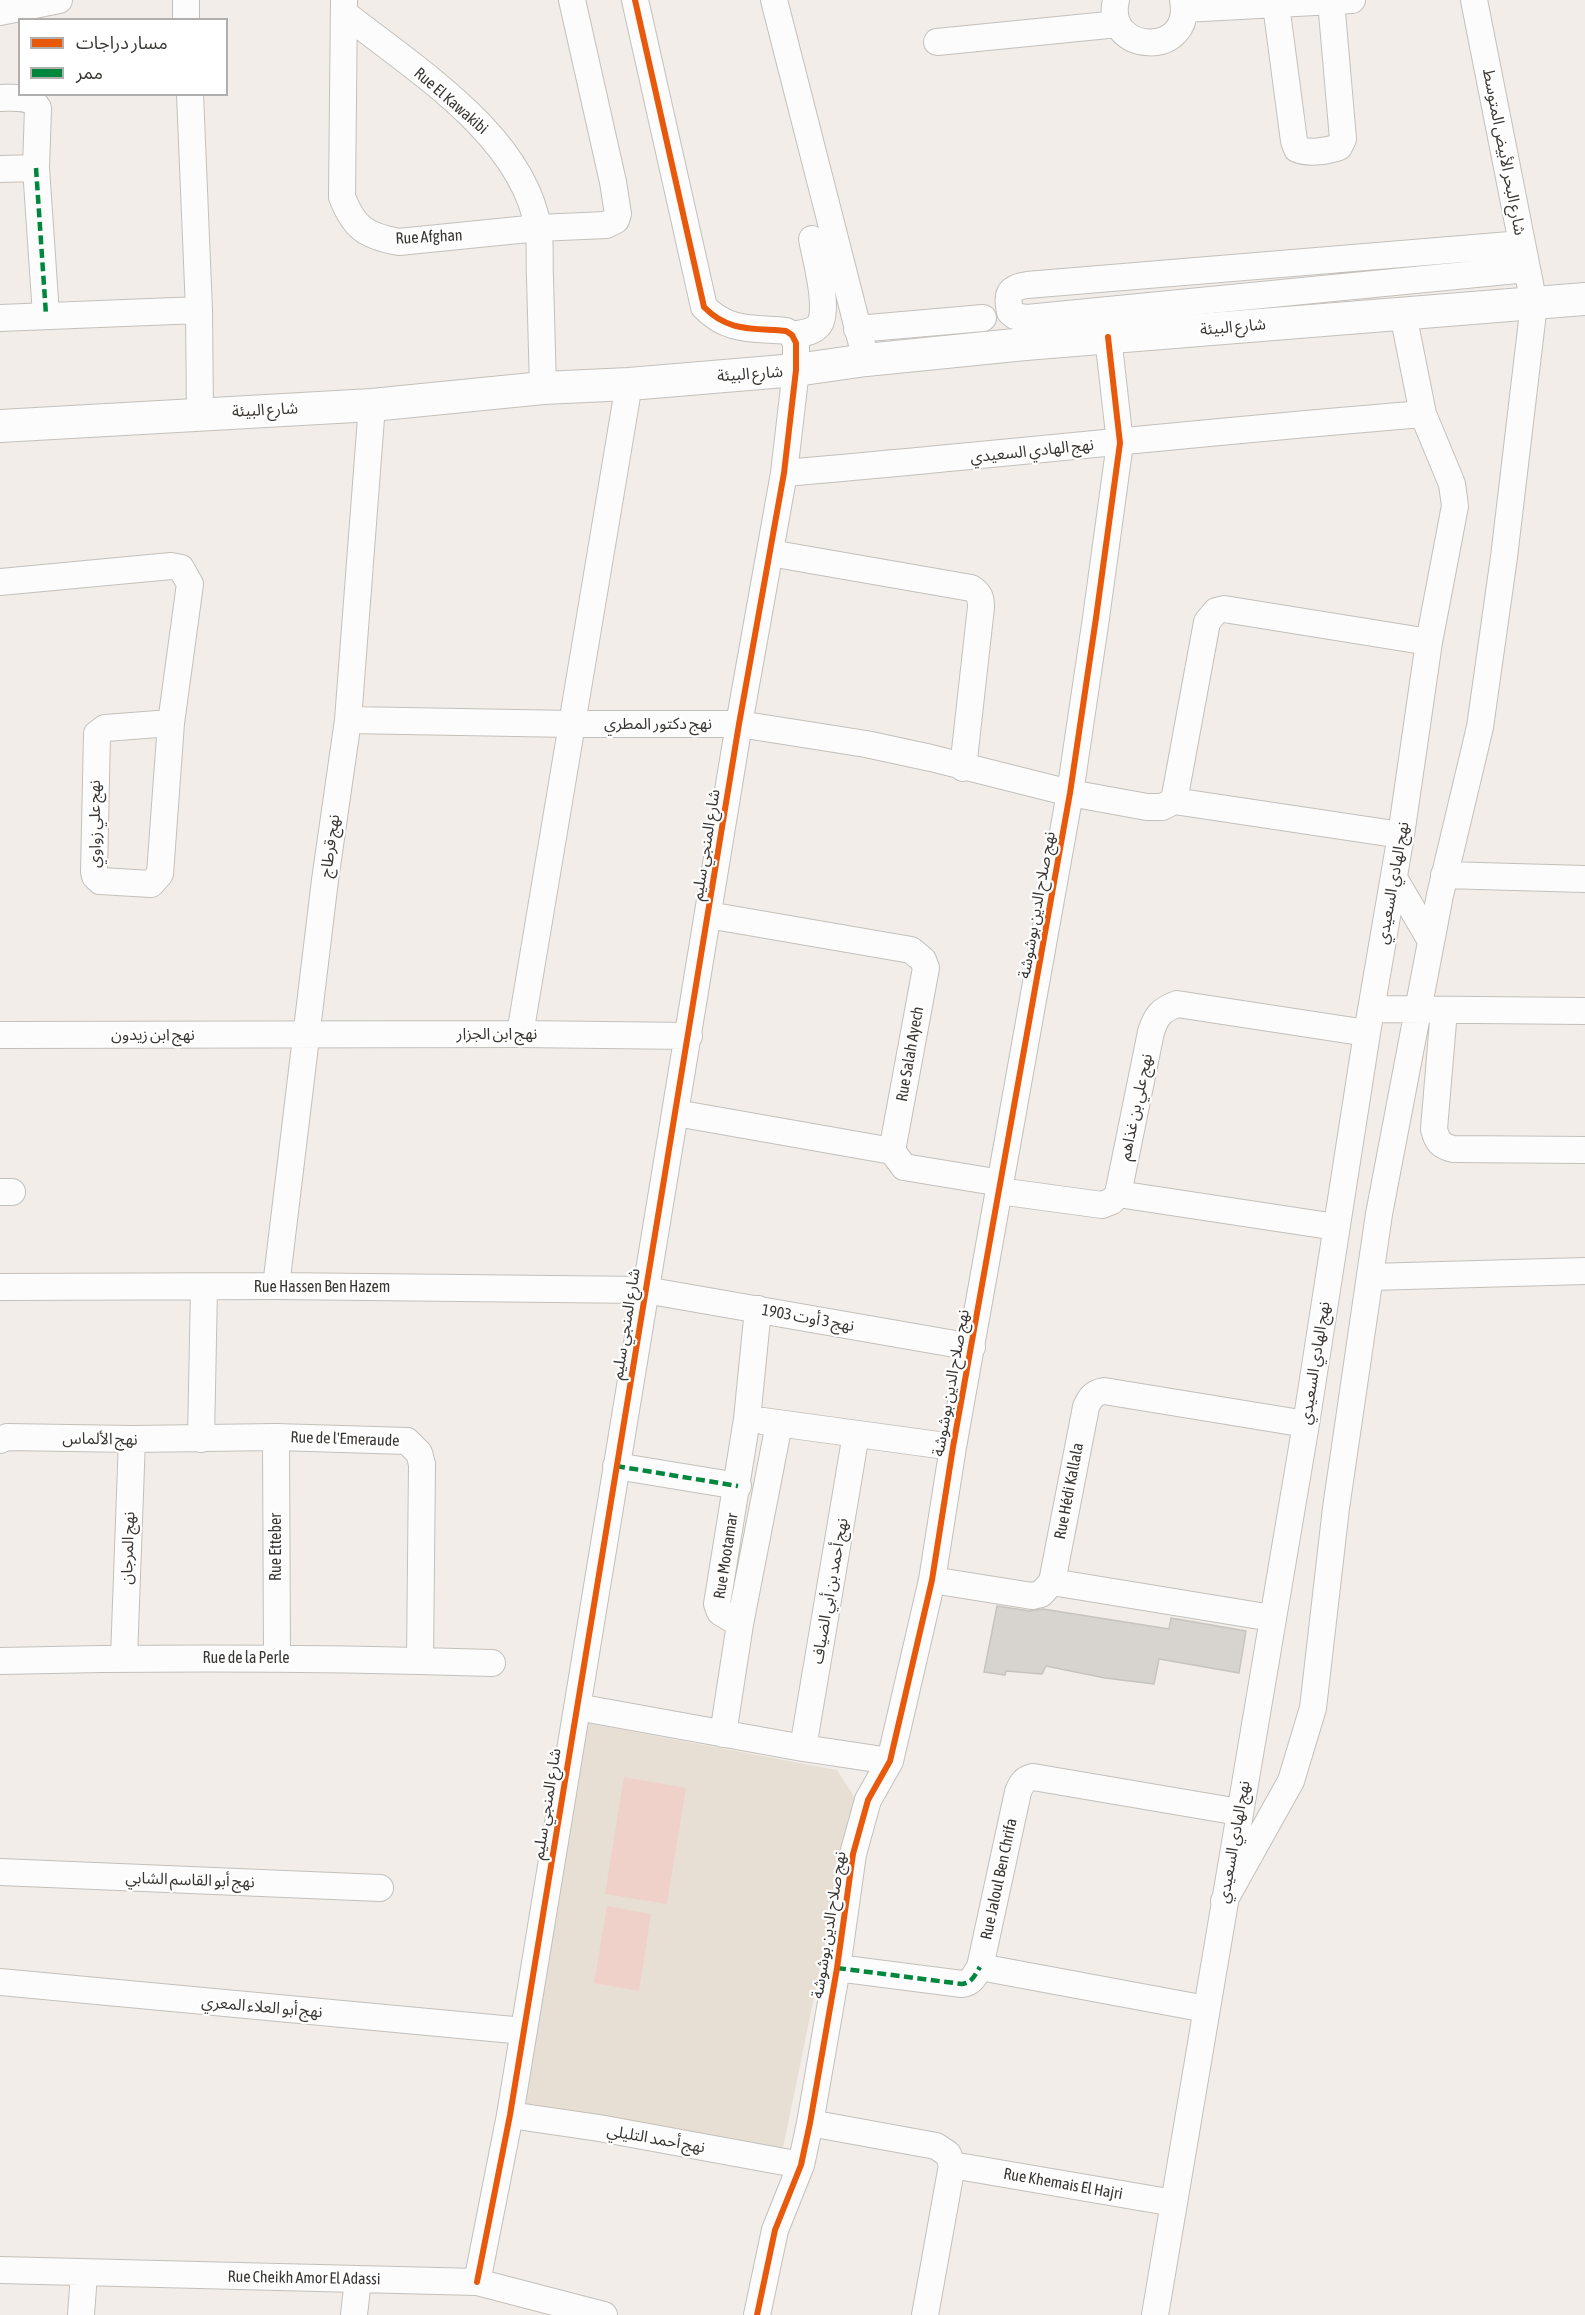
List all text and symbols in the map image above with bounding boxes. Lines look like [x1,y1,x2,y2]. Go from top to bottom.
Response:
legend [18,18,228,96]
text: مسار دراجات [76,32,168,53]
text: ممر [76,62,103,83]
street label: Rue El Kawakibi [410,64,492,138]
street label: شارع البحر الأبيض المتوسط [1478,67,1530,237]
street label: Rue Afghan [395,226,463,248]
street label: شارع البيئة [1199,315,1267,339]
street label: شارع البيئة [716,362,784,386]
street label: شارع البيئة [232,399,298,421]
street label: نهج الهادي السعيدي [969,435,1095,467]
street label: نهج دكتور المطري [604,714,712,734]
street label: نهج علي زواوي [85,780,105,868]
street label: شارع المنجي سليم [688,788,724,902]
street label: نهج قرطاج [316,813,344,879]
street label: نهج الهادي السعيدي [1373,820,1413,946]
street label: نهج صلاح الدين بوشوشة [1015,830,1059,980]
street label: Rue Salah Ayech [892,1005,928,1103]
street label: نهج ابن الجزار [457,1024,537,1044]
street label: نهج ابن زيدون [111,1025,195,1045]
street label: نهج علي بن غذاهم [1115,1052,1157,1162]
street label: شارع المنجي سليم [608,1267,644,1381]
street label: Rue Hassen Ben Hazem [254,1277,390,1297]
street label: نهج 3 أوت 1903 [760,1300,856,1336]
street label: نهج الهادي السعيدي [1296,1300,1334,1426]
street label: نهج صلاح الدين بوشوشة [929,1308,973,1458]
street label: Rue de l'Emeraude [290,1428,400,1450]
street label: نهج الألماس [62,1429,138,1449]
street label: Rue Hédi Kallala [1050,1441,1088,1541]
street label: نهج المرجان [117,1511,139,1585]
street label: Rue Mootamar [710,1512,742,1600]
street label: Rue Etteber [266,1513,286,1581]
street label: نهج أحمد بن أبي الضياف [808,1517,852,1665]
street label: Rue de la Perle [202,1648,290,1668]
street label: شارع المنجي سليم [529,1747,565,1861]
street label: نهج الهادي السعيدي [1214,1779,1254,1905]
street label: Rue Jaloul Ben Chrifa [977,1817,1021,1941]
street label: نهج صلاح الدين بوشوشة [808,1850,850,2000]
street label: نهج أبو القاسم الشابي [125,1868,255,1892]
street label: نهج أبو العلاء المعري [201,1992,323,2022]
street label: نهج أحمد التليلي [605,2121,707,2157]
street label: Rue Khemais El Hajri [1002,2164,1124,2204]
street label: Rue Cheikh Amor El Adassi [227,2267,381,2289]

